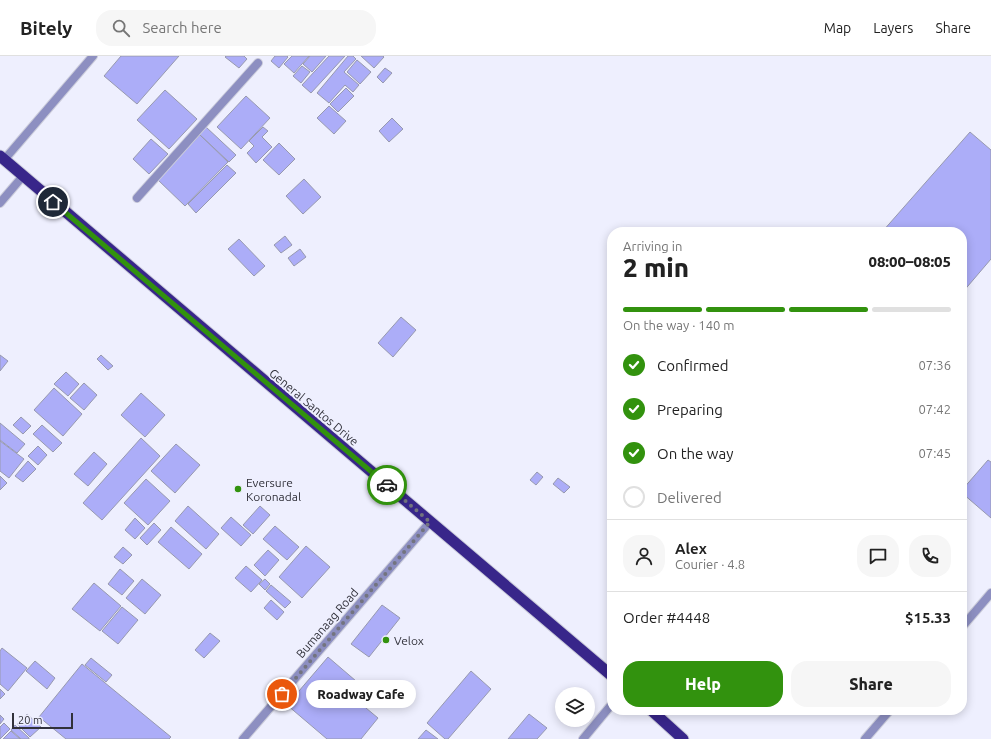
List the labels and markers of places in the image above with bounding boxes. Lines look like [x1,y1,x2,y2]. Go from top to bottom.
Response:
pin [36,185,70,219]
place label: Eversure Koronadal [246,476,301,503]
marker: Eversure Koronadal [233,484,243,494]
place label: Velox [394,634,424,647]
marker: Velox [381,635,391,645]
pin [265,677,299,711]
callout: Roadway Cafe [306,680,416,708]

